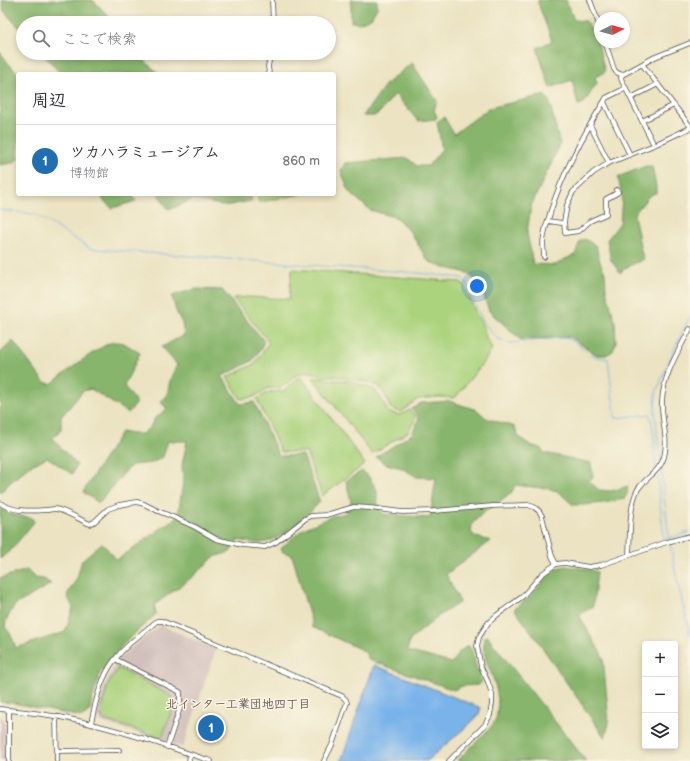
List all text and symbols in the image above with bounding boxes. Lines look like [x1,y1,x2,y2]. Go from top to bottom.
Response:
north arrow [594,12,630,48]
search box [16,16,336,60]
icon: search [30,27,52,49]
text: ここで検索 [62,30,137,49]
text: 周辺 [32,91,66,111]
text: ツカハラミュージアム [70,143,220,162]
text: 1 [42,153,48,169]
text: 860 m [283,153,320,169]
text: 博物館 [70,165,109,181]
your location [467,276,487,296]
map controls [642,641,678,749]
button: + [642,641,678,677]
button: − [642,677,678,713]
district label: 北インター工業団地四丁目 [166,697,310,712]
pin: 1 [198,713,224,743]
button: layers [642,713,678,749]

